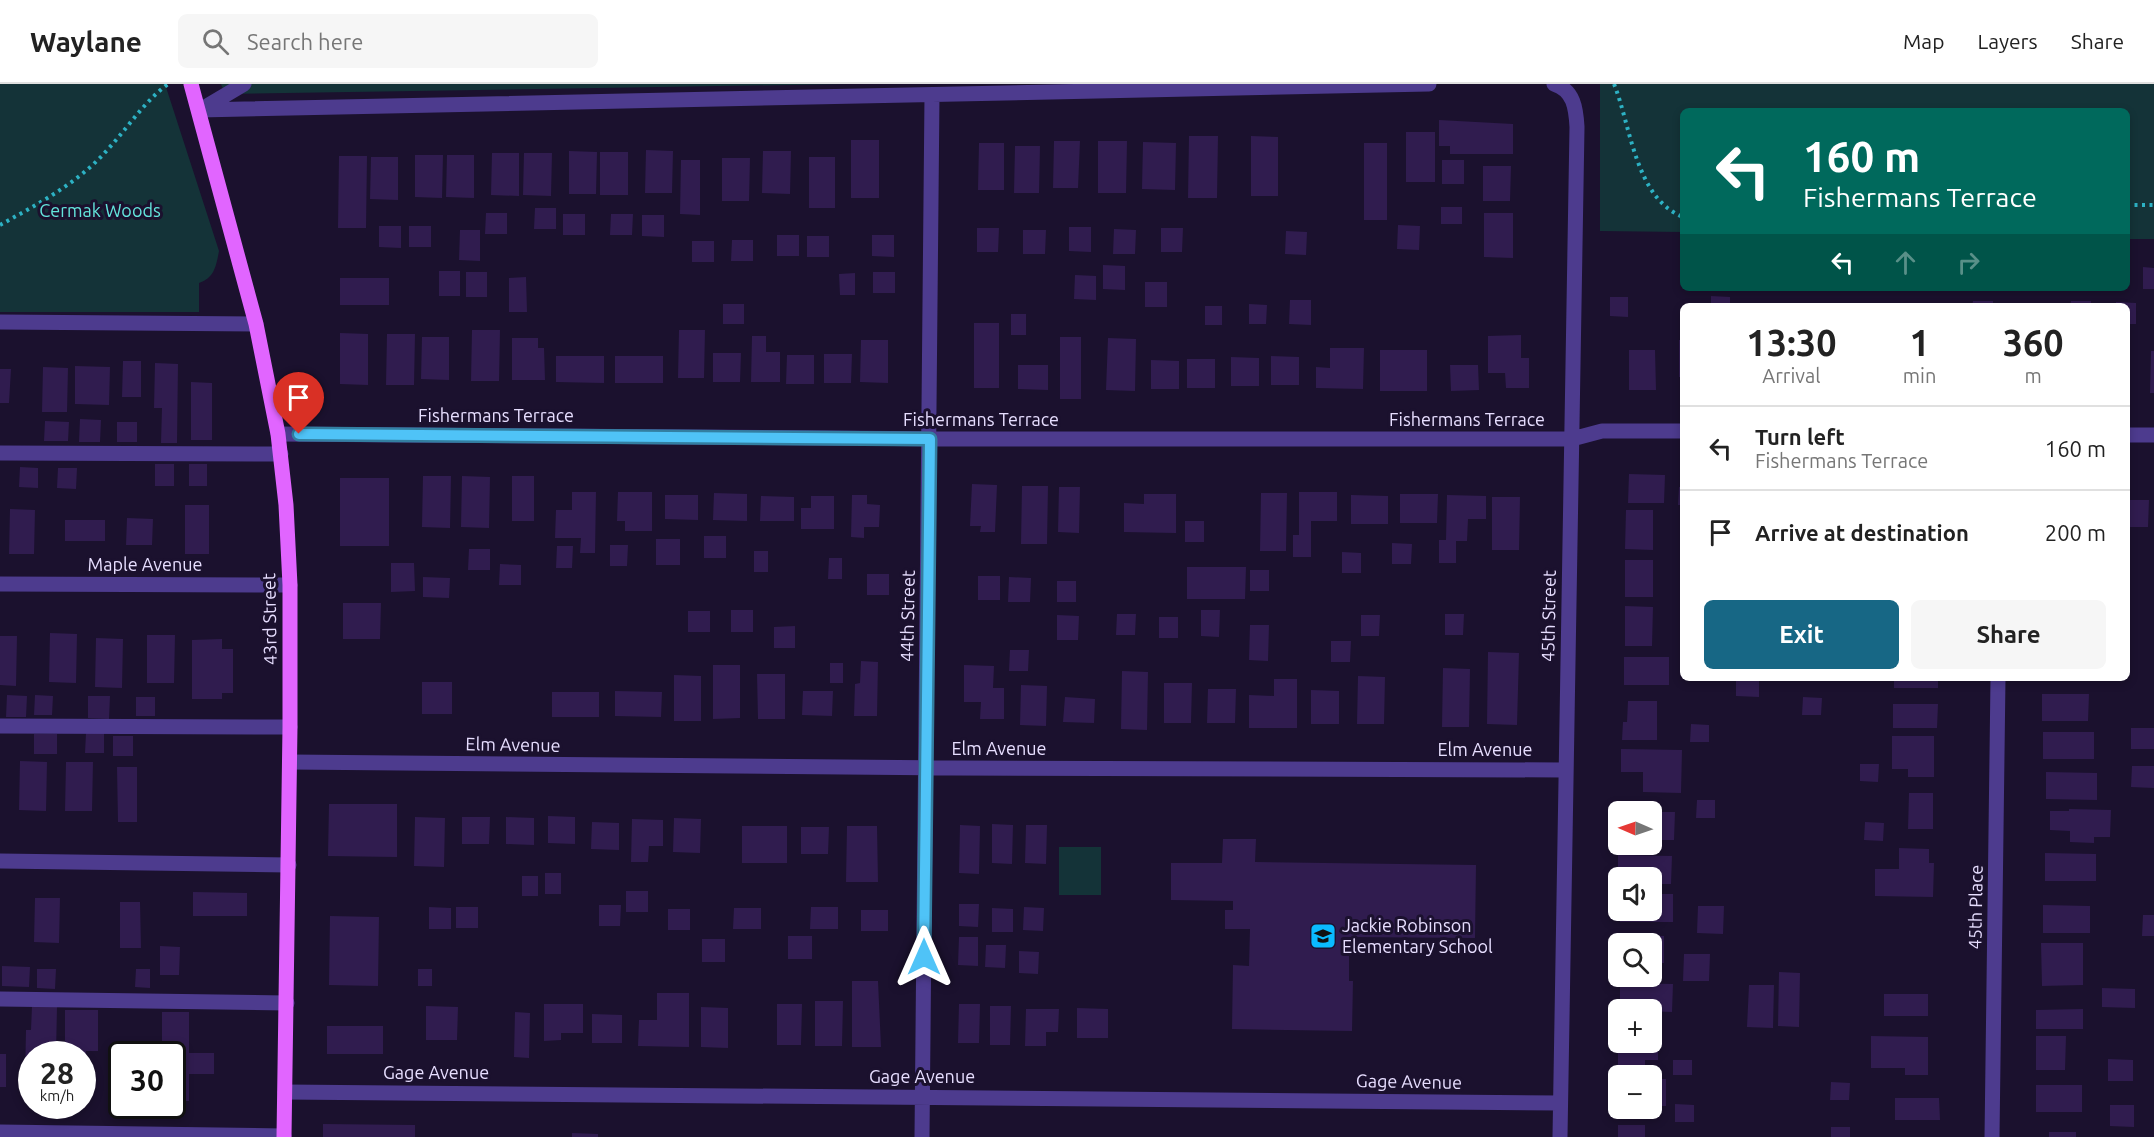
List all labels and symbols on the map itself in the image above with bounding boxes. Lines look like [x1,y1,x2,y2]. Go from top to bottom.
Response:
park label: Cermak Woods [39,200,161,220]
pin [273,372,324,434]
street label: Fishermans Terrace [418,405,574,425]
street label: Fishermans Terrace [903,409,1059,429]
street label: Fishermans Terrace [1389,409,1545,429]
street label: Maple Avenue [88,554,202,574]
street label: 44th Street [896,570,918,662]
street label: 45th Street [1537,570,1559,662]
street label: 43rd Street [258,573,280,665]
street label: Elm Avenue [465,733,561,755]
street label: Elm Avenue [951,738,1047,758]
street label: Elm Avenue [1437,739,1533,759]
north arrow [1608,801,1662,855]
street label: 45th Place [1964,864,1986,950]
place label: Jackie Robinson Elementary School [1342,915,1493,956]
school or university icon: Jackie Robinson Elementary School [1308,921,1338,951]
position arrow [892,925,956,989]
speed limit sign: 30 [108,1041,186,1119]
street label: Gage Avenue [383,1062,489,1082]
street label: Gage Avenue [869,1066,975,1086]
street label: Gage Avenue [1356,1070,1462,1092]

